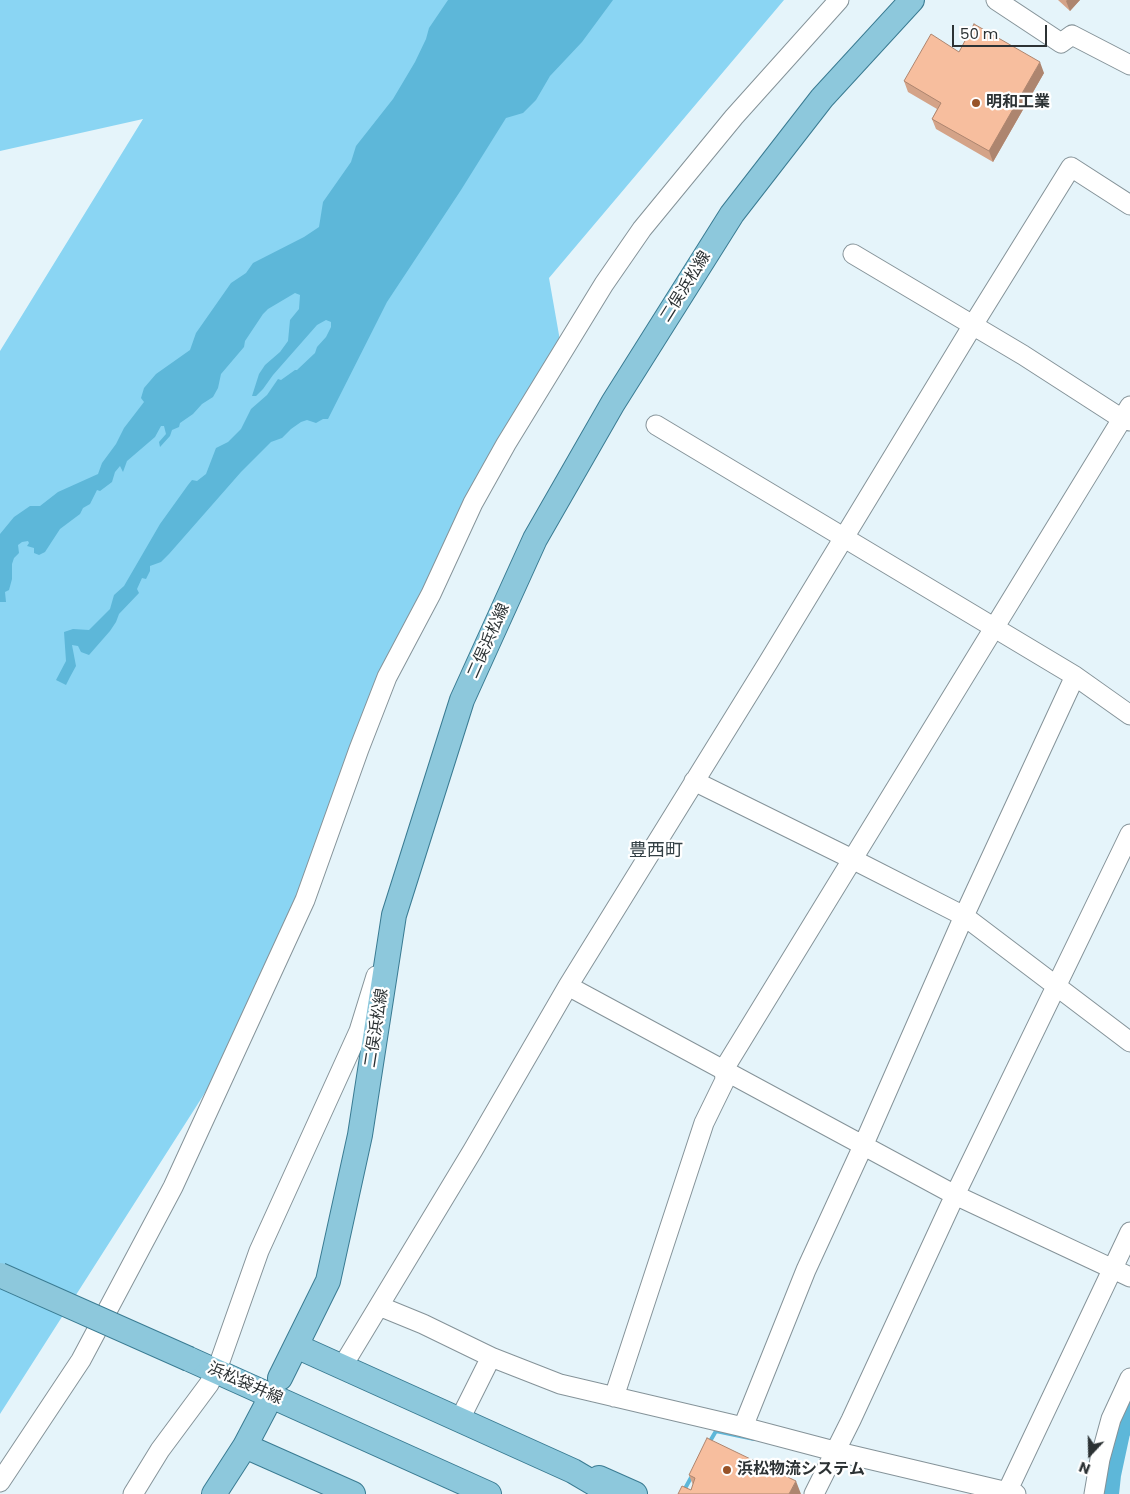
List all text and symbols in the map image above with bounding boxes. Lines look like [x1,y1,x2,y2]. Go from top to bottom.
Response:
scale bar [955,15,1050,47]
text: 50 m [960,23,998,44]
place label: 明和工業 [986,93,1050,113]
marker: 明和工業 [970,97,982,109]
street label: 二俣浜松線 [657,248,715,326]
street label: 二俣浜松線 [464,601,514,681]
district label: 豊西町 [629,840,683,862]
street label: 二俣浜松線 [361,987,393,1069]
street label: 浜松袋井線 [205,1359,285,1409]
north arrow [1065,1429,1115,1479]
text: N [1076,1457,1093,1479]
place label: 浜松物流システム [737,1460,865,1480]
marker: 浜松物流システム [721,1464,733,1476]

